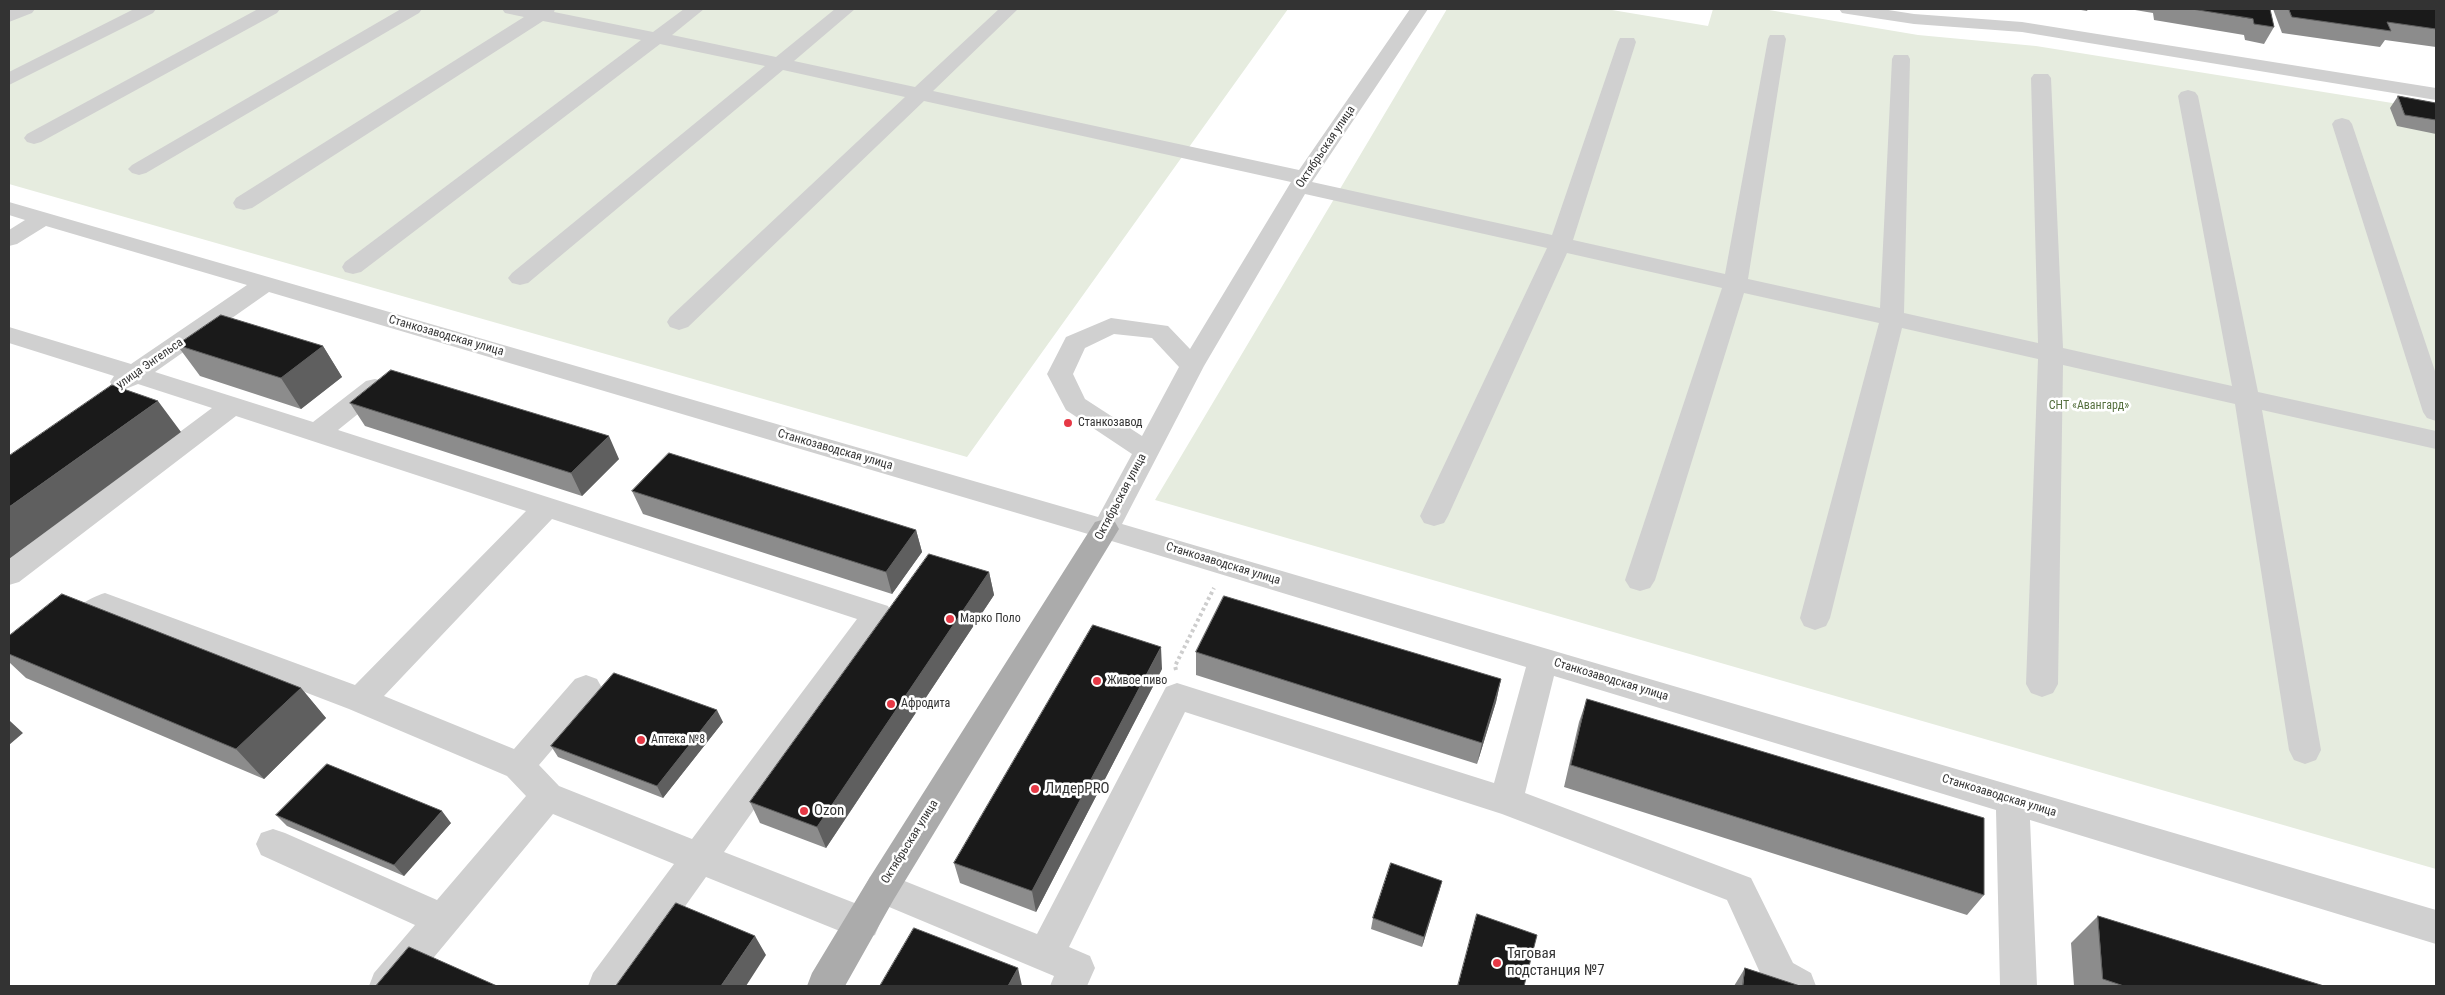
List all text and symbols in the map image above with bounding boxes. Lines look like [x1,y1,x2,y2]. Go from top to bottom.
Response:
street label: Октябрьская улица [1293,103,1359,191]
street label: Станкозаводская улица [387,313,505,359]
street label: улица Энгельса [114,336,186,392]
park label: СНТ «Авангард» [2049,399,2129,413]
place label: Станкозавод [1078,416,1143,430]
marker: Станкозавод [1062,417,1074,429]
street label: Станкозаводская улица [776,427,894,473]
street label: Октябрьская улица [1092,451,1150,543]
street label: Станкозаводская улица [1164,540,1282,588]
place label: Марко Поло [960,612,1021,626]
marker: Марко Поло [944,613,956,625]
street label: Станкозаводская улица [1552,656,1670,704]
place label: Живое пиво [1107,674,1167,688]
marker: Живое пиво [1091,675,1103,687]
place label: Афродита [901,697,950,711]
marker: Афродита [885,698,897,710]
place label: Аптека №8 [651,733,705,747]
marker: Аптека №8 [635,734,647,746]
street label: Станкозаводская улица [1940,772,2058,820]
place label: ЛидерPRO [1045,780,1110,798]
marker: ЛидерPRO [1029,783,1041,795]
street label: Октябрьская улица [878,798,942,886]
place label: Ozon [814,802,844,820]
marker: Ozon [798,805,810,817]
place label: Тяговая подстанция №7 [1507,945,1605,980]
marker: Тяговая подстанция №7 [1491,957,1503,969]

